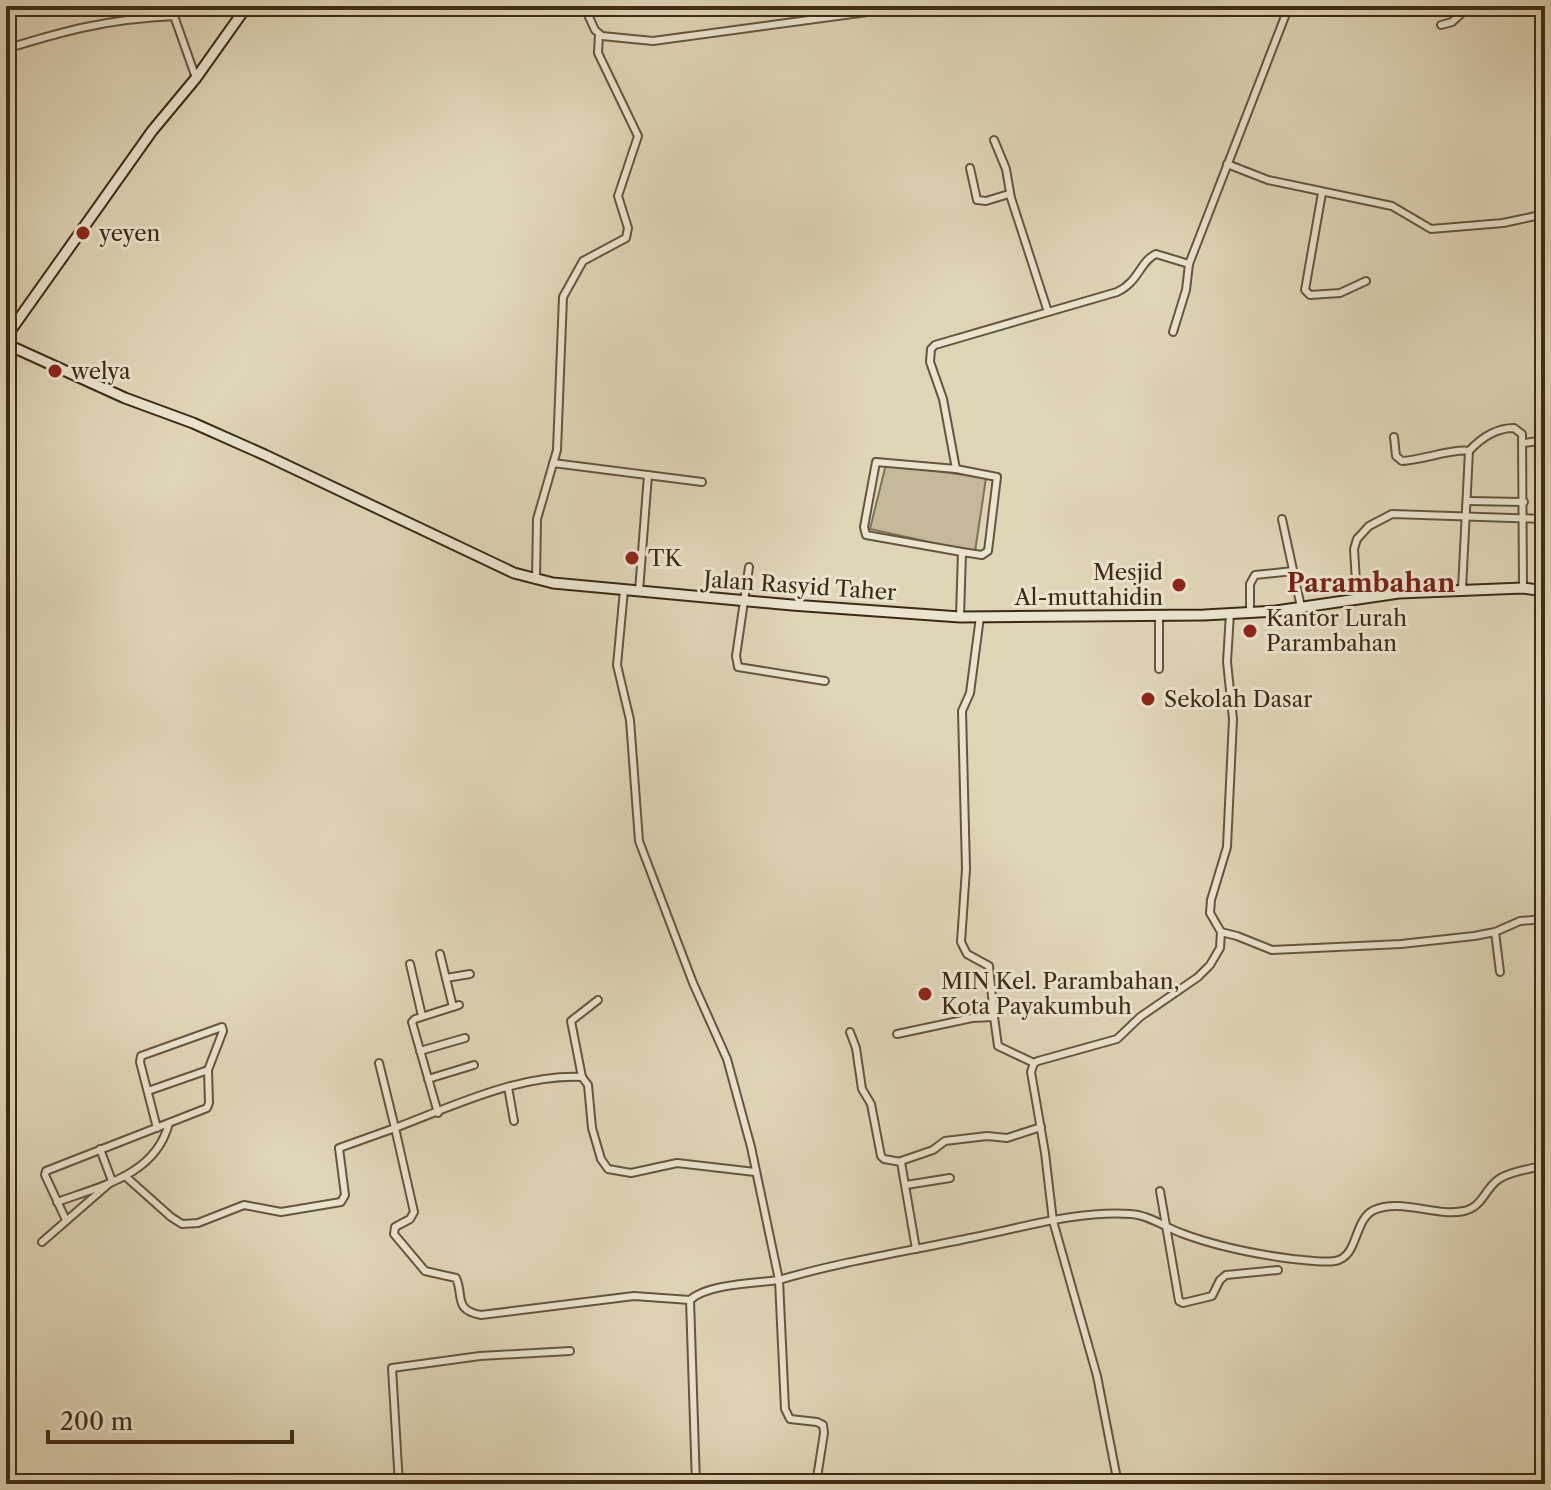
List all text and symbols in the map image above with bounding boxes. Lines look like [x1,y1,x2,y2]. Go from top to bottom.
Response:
place label: yeyen [98,220,160,247]
marker: yeyen [74,224,92,242]
place label: welya [70,358,131,385]
marker: welya [46,362,64,380]
place label: TK [648,545,682,572]
marker: TK [623,549,641,567]
place label: Mesjid Al-muttahidin [1014,559,1163,611]
street label: Jalan Rasyid Taher [700,566,897,606]
district label: Parambahan [1287,567,1455,599]
marker: Mesjid Al-muttahidin [1170,576,1188,594]
place label: Kantor Lurah Parambahan [1266,605,1407,657]
marker: Kantor Lurah Parambahan [1241,622,1259,640]
place label: Sekolah Dasar [1164,686,1313,713]
marker: Sekolah Dasar [1139,690,1157,708]
place label: MIN Kel. Parambahan, Kota Payakumbuh [941,968,1179,1020]
marker: MIN Kel. Parambahan, Kota Payakumbuh [916,985,934,1003]
scale bar [48,1394,292,1444]
text: 200 m [60,1407,133,1436]

